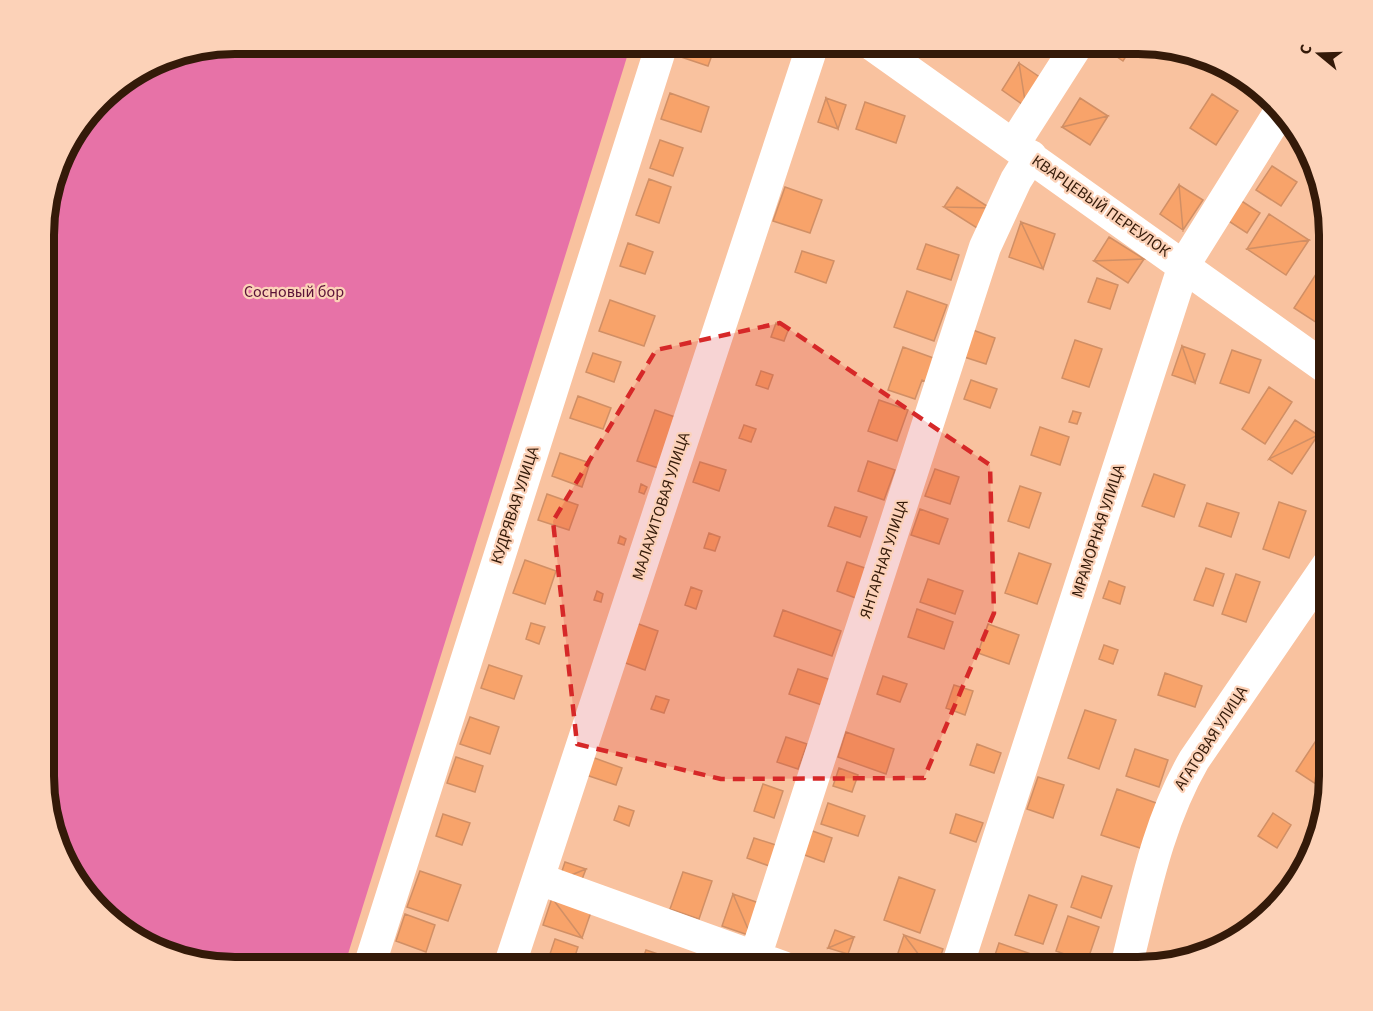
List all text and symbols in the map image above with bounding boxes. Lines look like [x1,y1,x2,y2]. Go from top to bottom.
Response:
north arrow [1289,24,1349,84]
text: С [1294,41,1318,57]
street label: КВАРЦЕВЫЙ ПЕРЕУЛОК [1027,150,1175,263]
park label: Сосновый бор [244,281,344,303]
street label: МАЛАХИТОВАЯ УЛИЦА [627,429,695,583]
street label: КУДРЯВАЯ УЛИЦА [486,443,544,567]
street label: МРАМОРНАЯ УЛИЦА [1066,462,1130,600]
street label: ЯНТАРНАЯ УЛИЦА [854,496,914,621]
street label: АГАТОВАЯ УЛИЦА [1169,682,1253,794]

